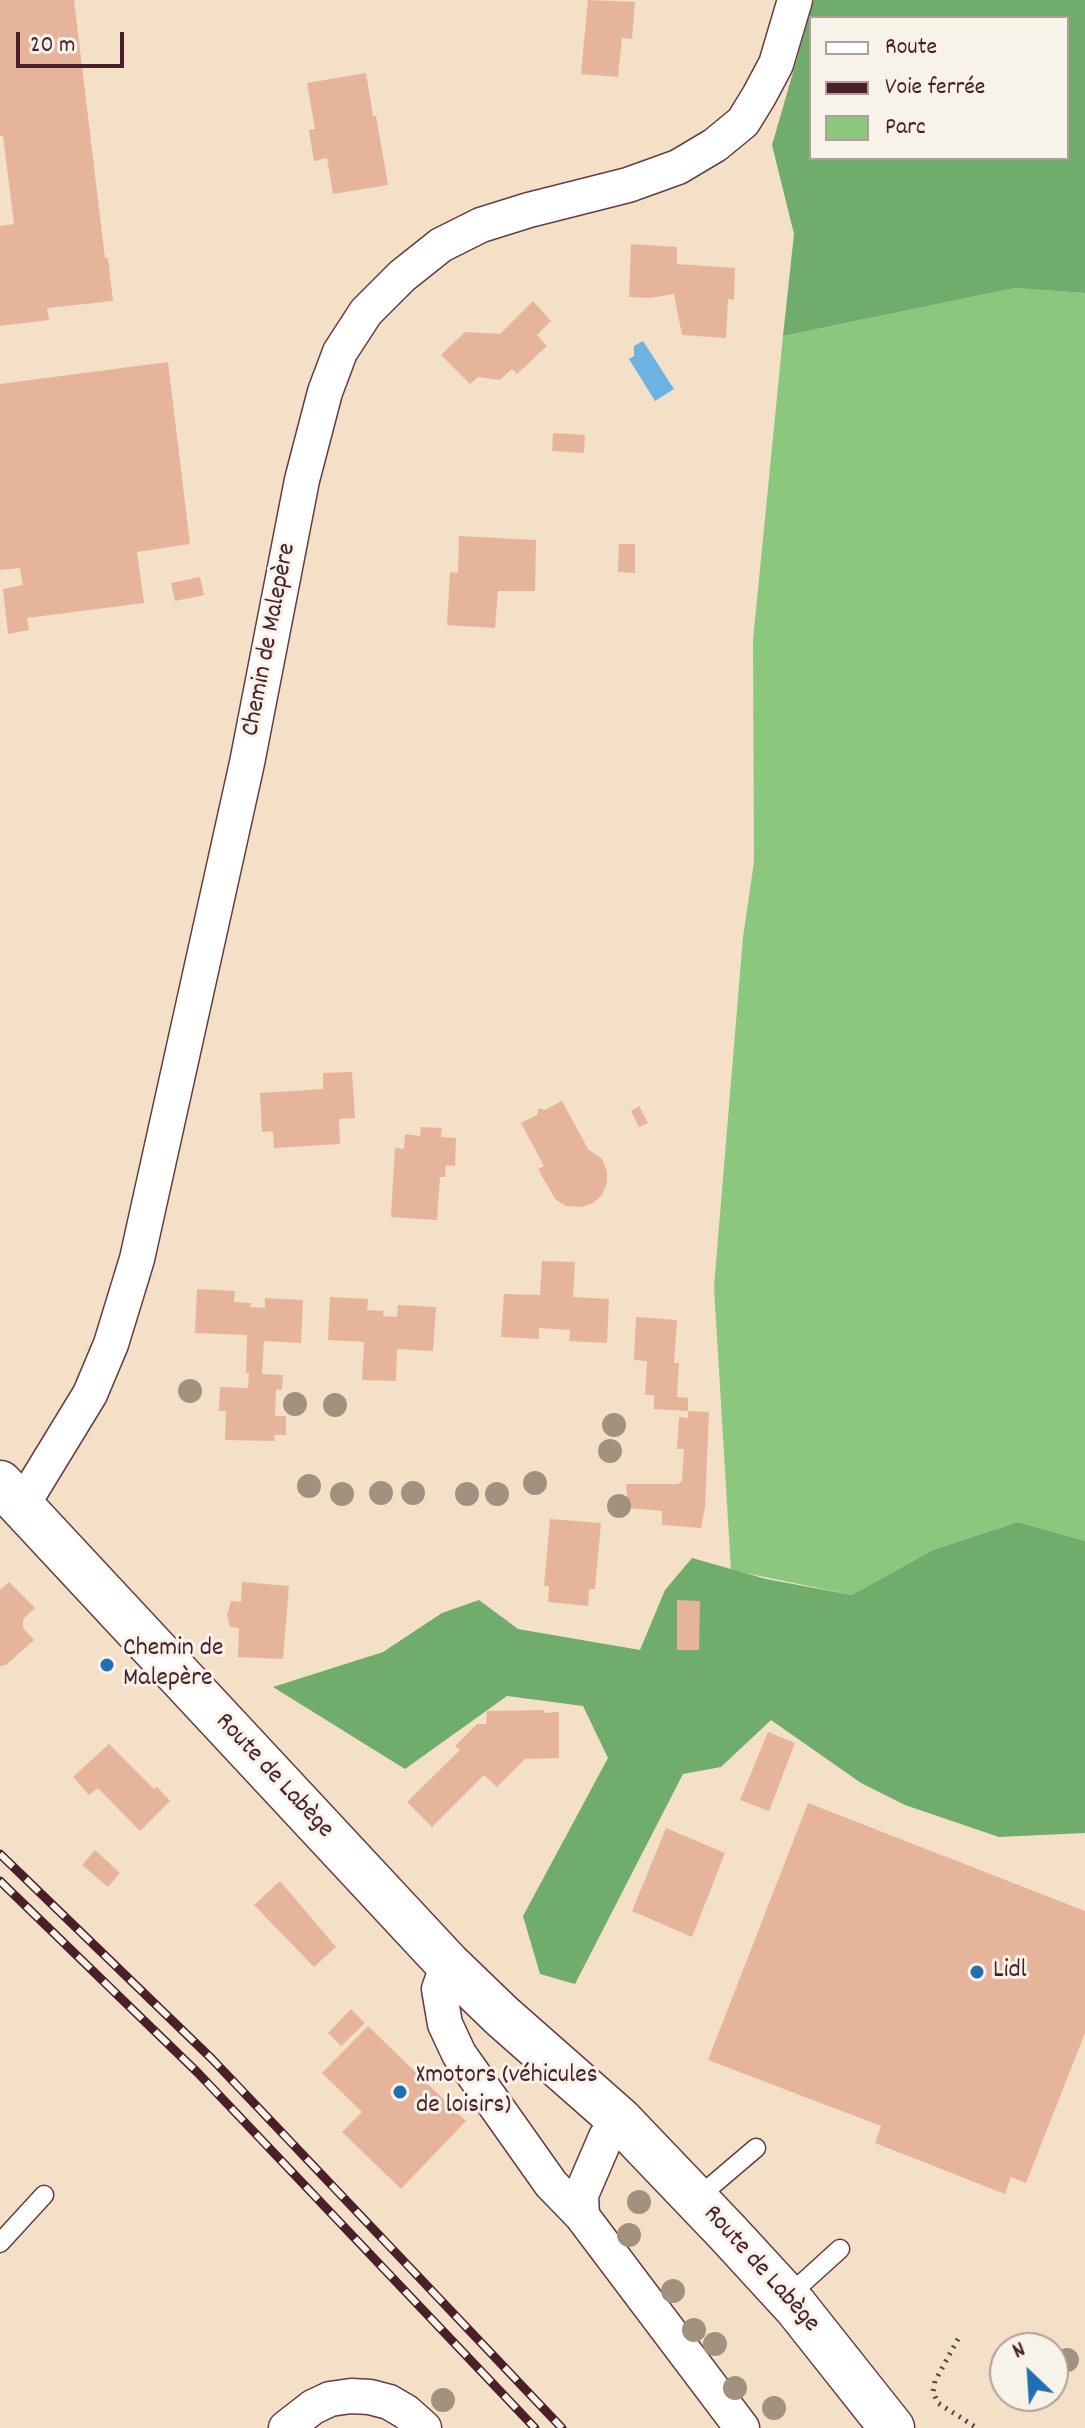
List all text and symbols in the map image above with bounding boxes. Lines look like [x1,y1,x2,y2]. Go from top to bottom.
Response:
scale bar [20,16,128,66]
legend [809,16,1069,160]
text: 20 m [30,29,76,63]
text: Route [885,31,937,65]
text: Voie ferrée [885,71,985,105]
text: Parc [885,111,926,145]
street label: Chemin de Malepère [237,541,305,739]
place label: Chemin de Malepère [123,1634,223,1696]
marker: Chemin de Malepère [98,1656,116,1674]
street label: Route de Labège [207,1708,339,1846]
place label: Lidl [993,1956,1027,1988]
marker: Lidl [968,1963,986,1981]
place label: Xmotors (véhicules de loisirs) [416,2061,598,2122]
marker: Xmotors (véhicules de loisirs) [391,2083,409,2101]
street label: Route de Labège [695,2200,825,2340]
north arrow [989,2332,1069,2412]
text: N [1008,2335,1031,2368]

